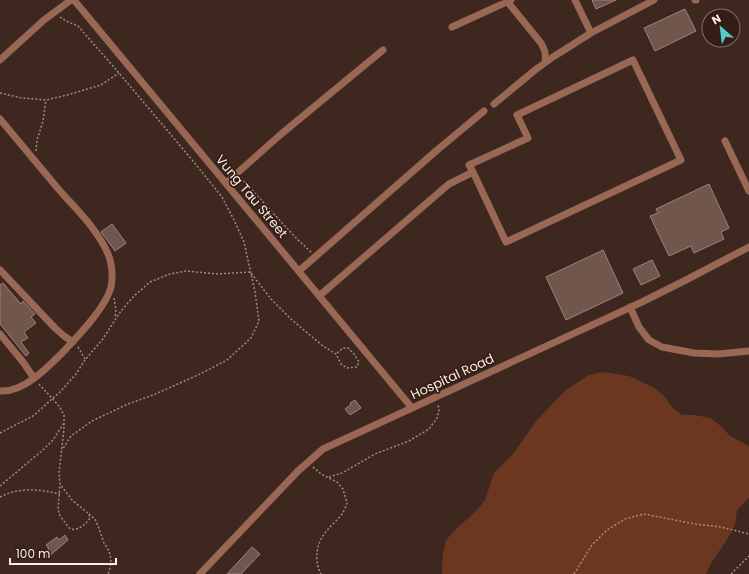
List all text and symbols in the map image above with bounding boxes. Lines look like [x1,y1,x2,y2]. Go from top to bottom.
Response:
north arrow [701,8,741,48]
text: N [709,10,724,28]
street label: Vung Tau Street [211,151,292,242]
street label: Hospital Road [407,349,497,404]
scale bar [10,540,116,566]
text: 100 m [16,545,50,562]

